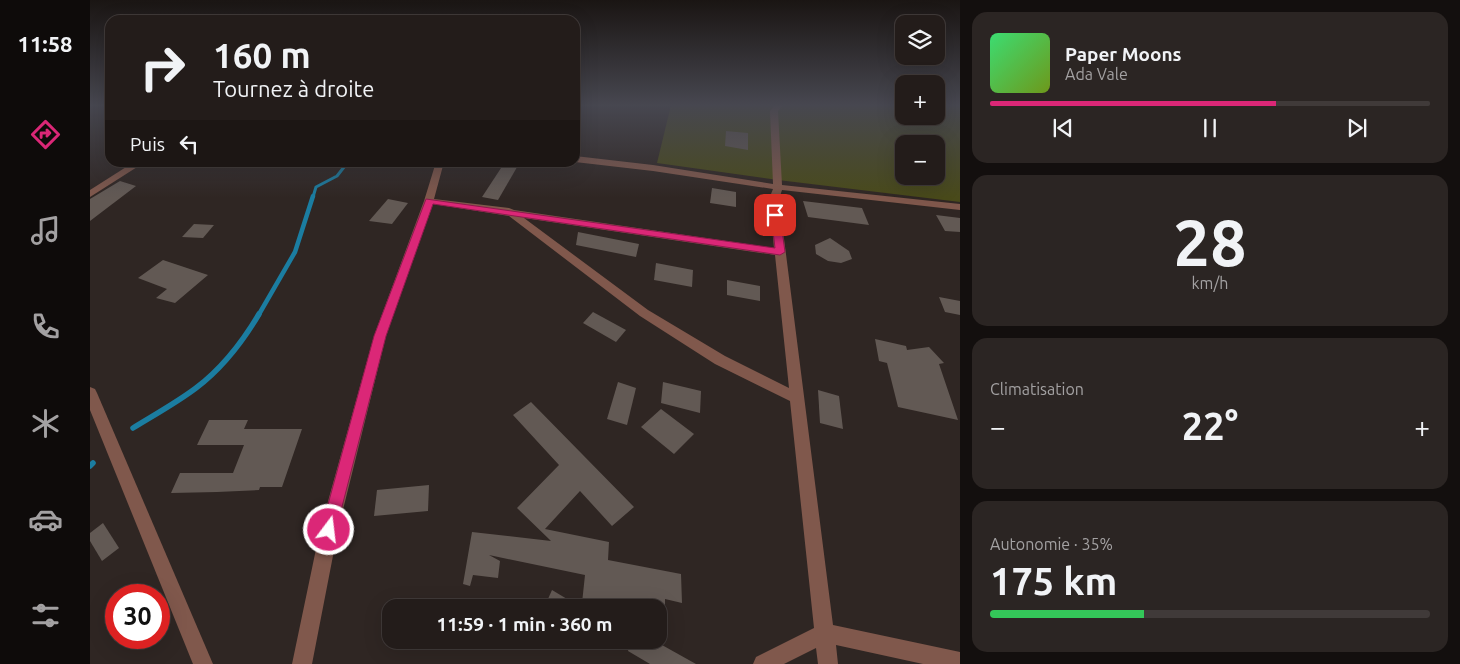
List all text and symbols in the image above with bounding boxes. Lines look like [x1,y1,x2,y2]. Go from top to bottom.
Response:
map controls [895,15,945,185]
button: layers [895,15,945,65]
text: 11:58 [17,31,73,56]
icon: right [130,35,195,100]
text: 160 m [213,35,311,75]
text: Paper Moons [1065,43,1182,65]
text: Ada Vale [1065,65,1128,83]
button: + [895,75,945,125]
text: Tournez à droite [213,76,374,101]
icon: previous [1049,114,1077,142]
icon: pause [1196,114,1224,142]
icon: next [1343,114,1371,142]
icon: directions [28,117,63,152]
icon: left [175,130,203,158]
text: Puis [130,133,165,155]
button: − [895,135,945,185]
pin [754,194,796,236]
icon: arrive [761,201,789,229]
text: 28 [1173,205,1247,278]
icon: music [28,213,63,248]
text: km/h [1192,274,1228,292]
icon: phone [28,309,63,344]
text: Climatisation [990,380,1084,398]
text: 22° [1182,405,1238,447]
icon: climate [28,406,63,441]
text: − [990,411,1006,442]
text: + [1414,411,1430,442]
icon: car [28,502,63,537]
position arrow [302,503,354,555]
text: Autonomie · 35% [990,535,1113,553]
text: 175 km [990,560,1117,602]
speed limit sign: 30 [105,584,170,649]
icon: filters [28,598,63,633]
text: 11:59 · 1 min · 360 m [437,613,612,635]

